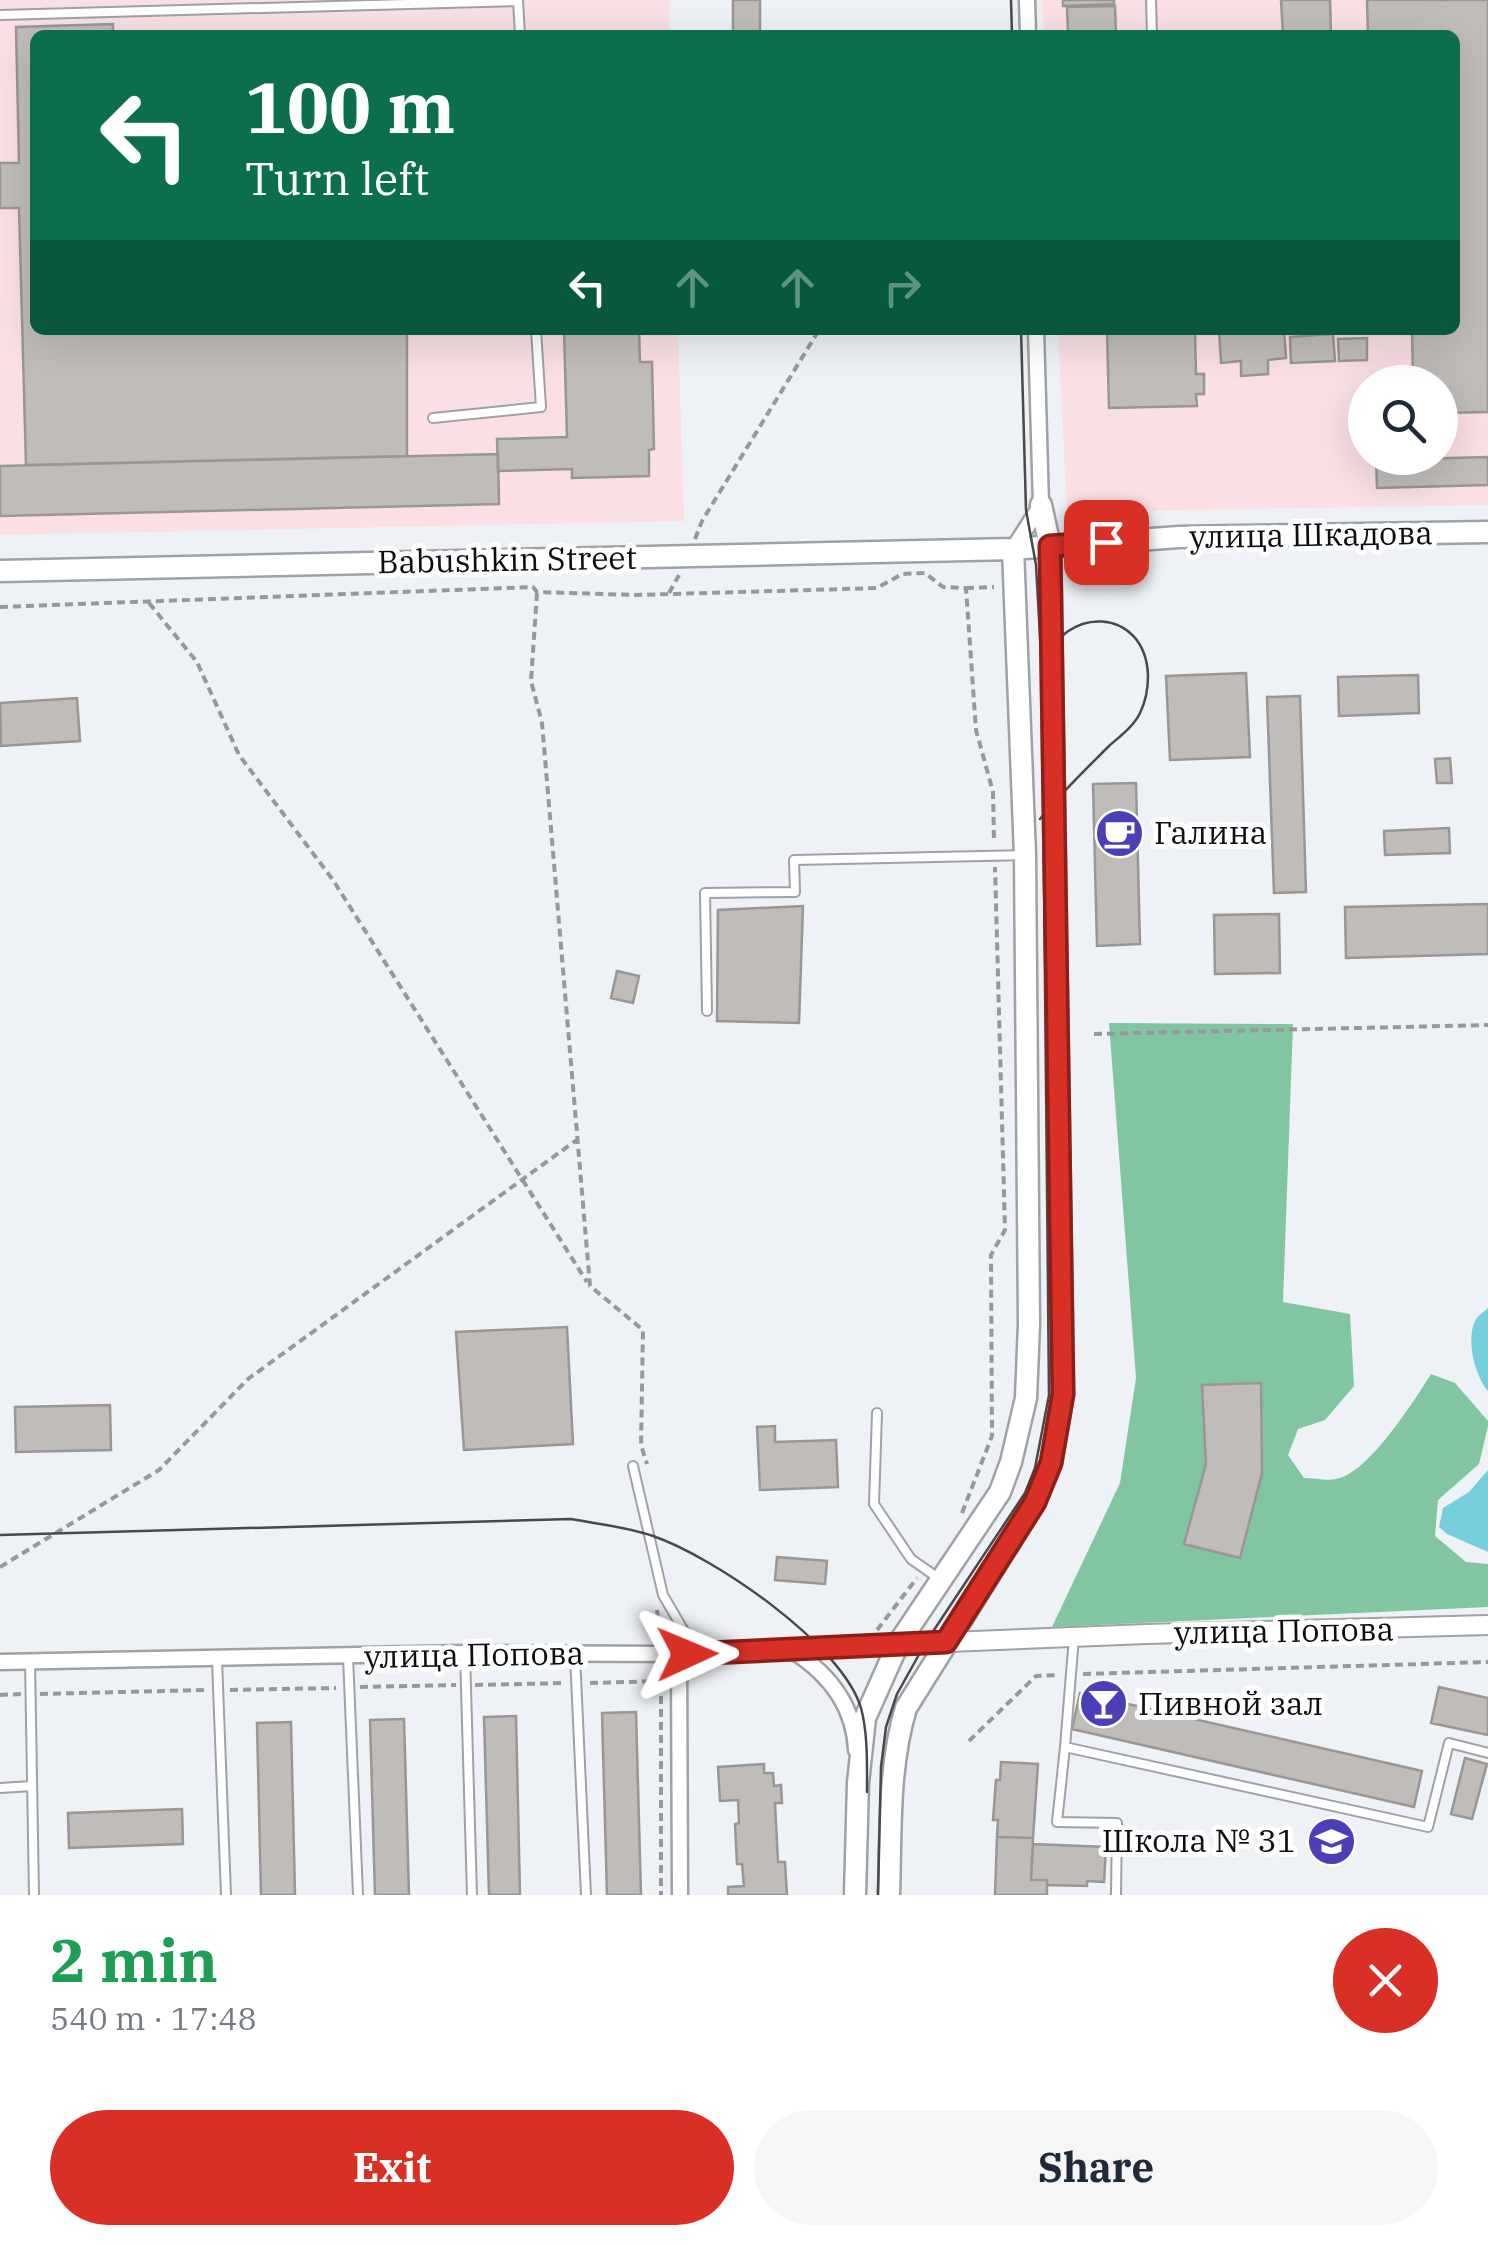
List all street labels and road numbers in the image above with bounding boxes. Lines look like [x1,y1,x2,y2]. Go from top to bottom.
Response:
street label: улица Шкадова [1189,511,1433,557]
street label: Babushkin Street [377,536,637,582]
street label: улица Попова [1174,1607,1394,1653]
street label: улица Попова [364,1631,584,1677]

